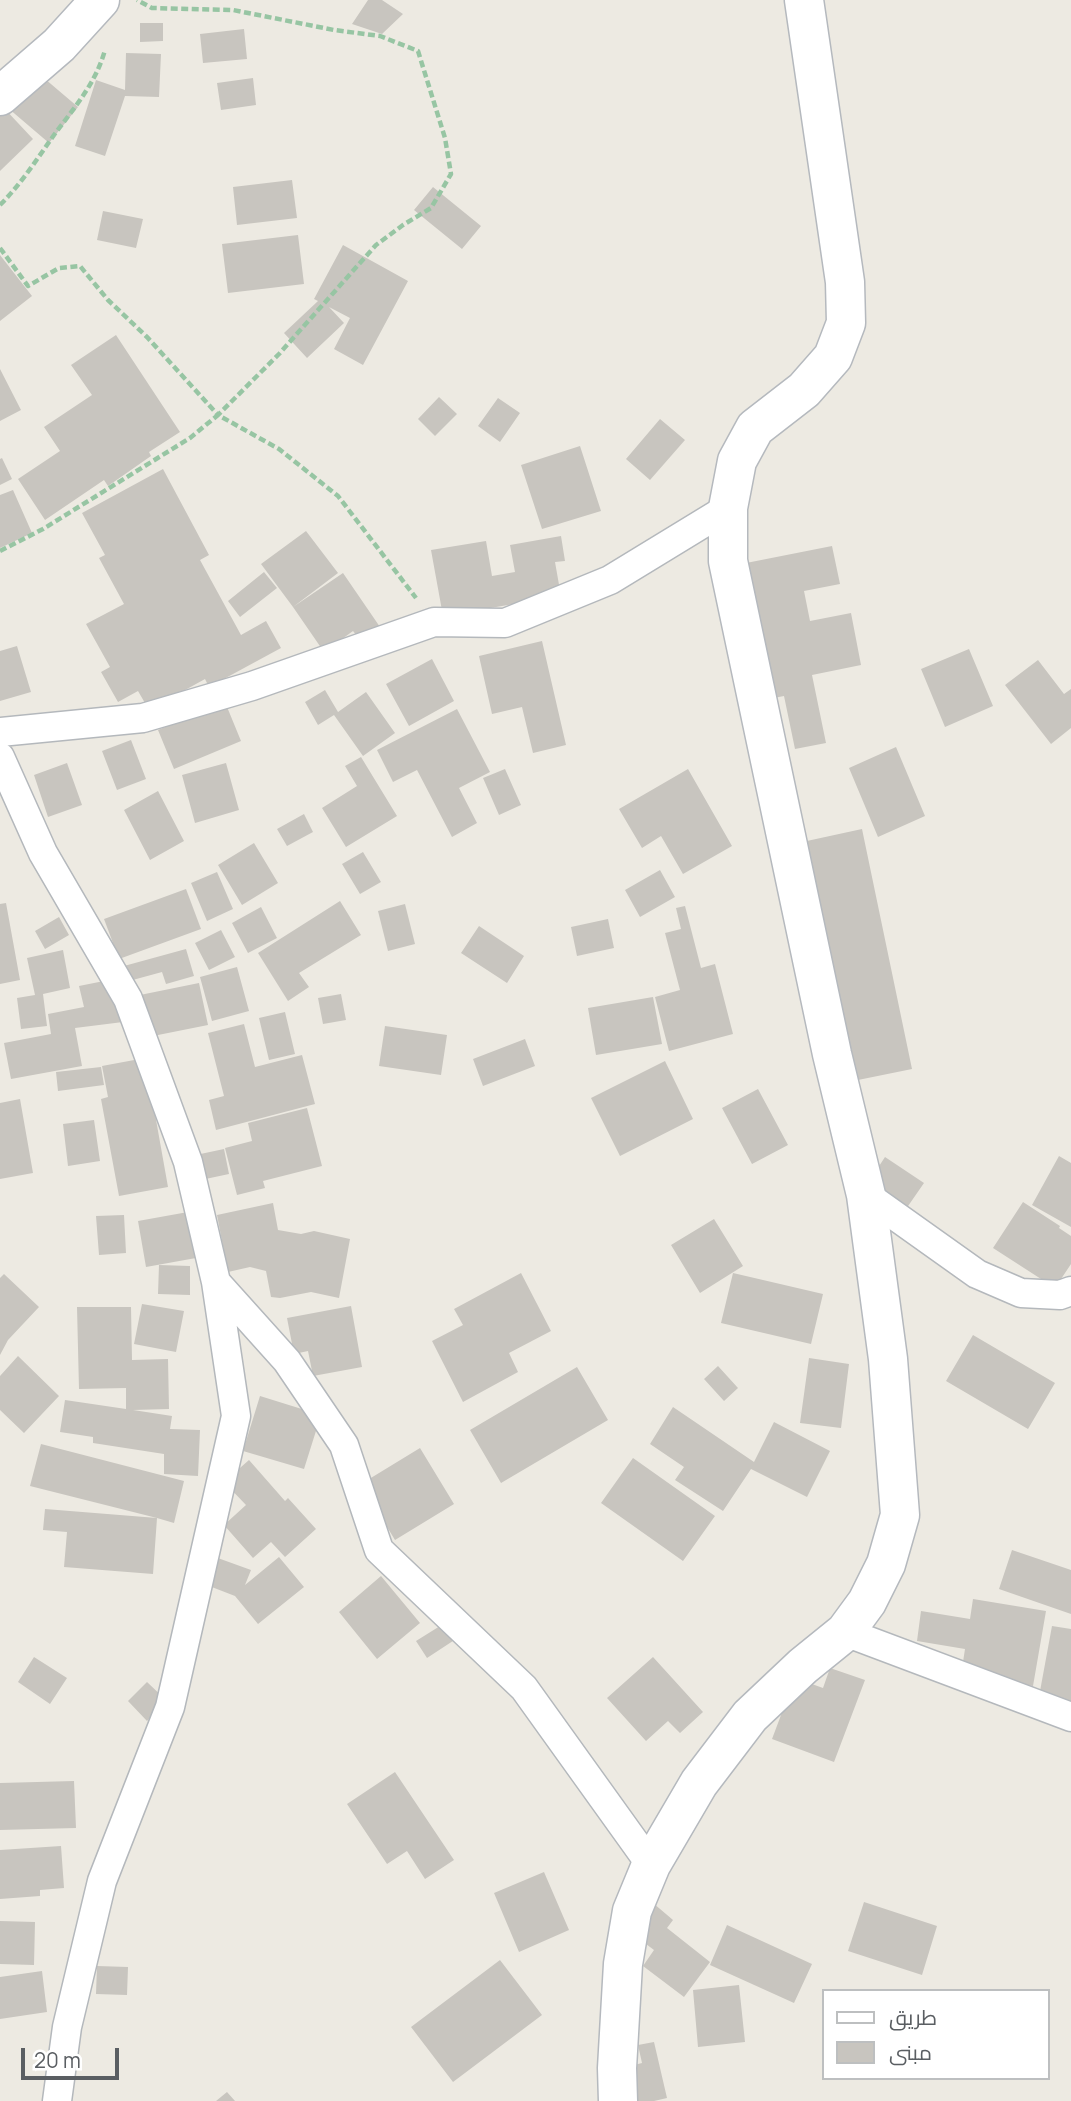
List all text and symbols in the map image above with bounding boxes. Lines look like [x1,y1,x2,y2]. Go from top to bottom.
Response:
legend [822,1989,1050,2080]
text: طريق [889,2003,937,2031]
scale bar [24,2035,122,2078]
text: مبنى [889,2038,932,2066]
text: 20 m [34,2046,81,2074]

